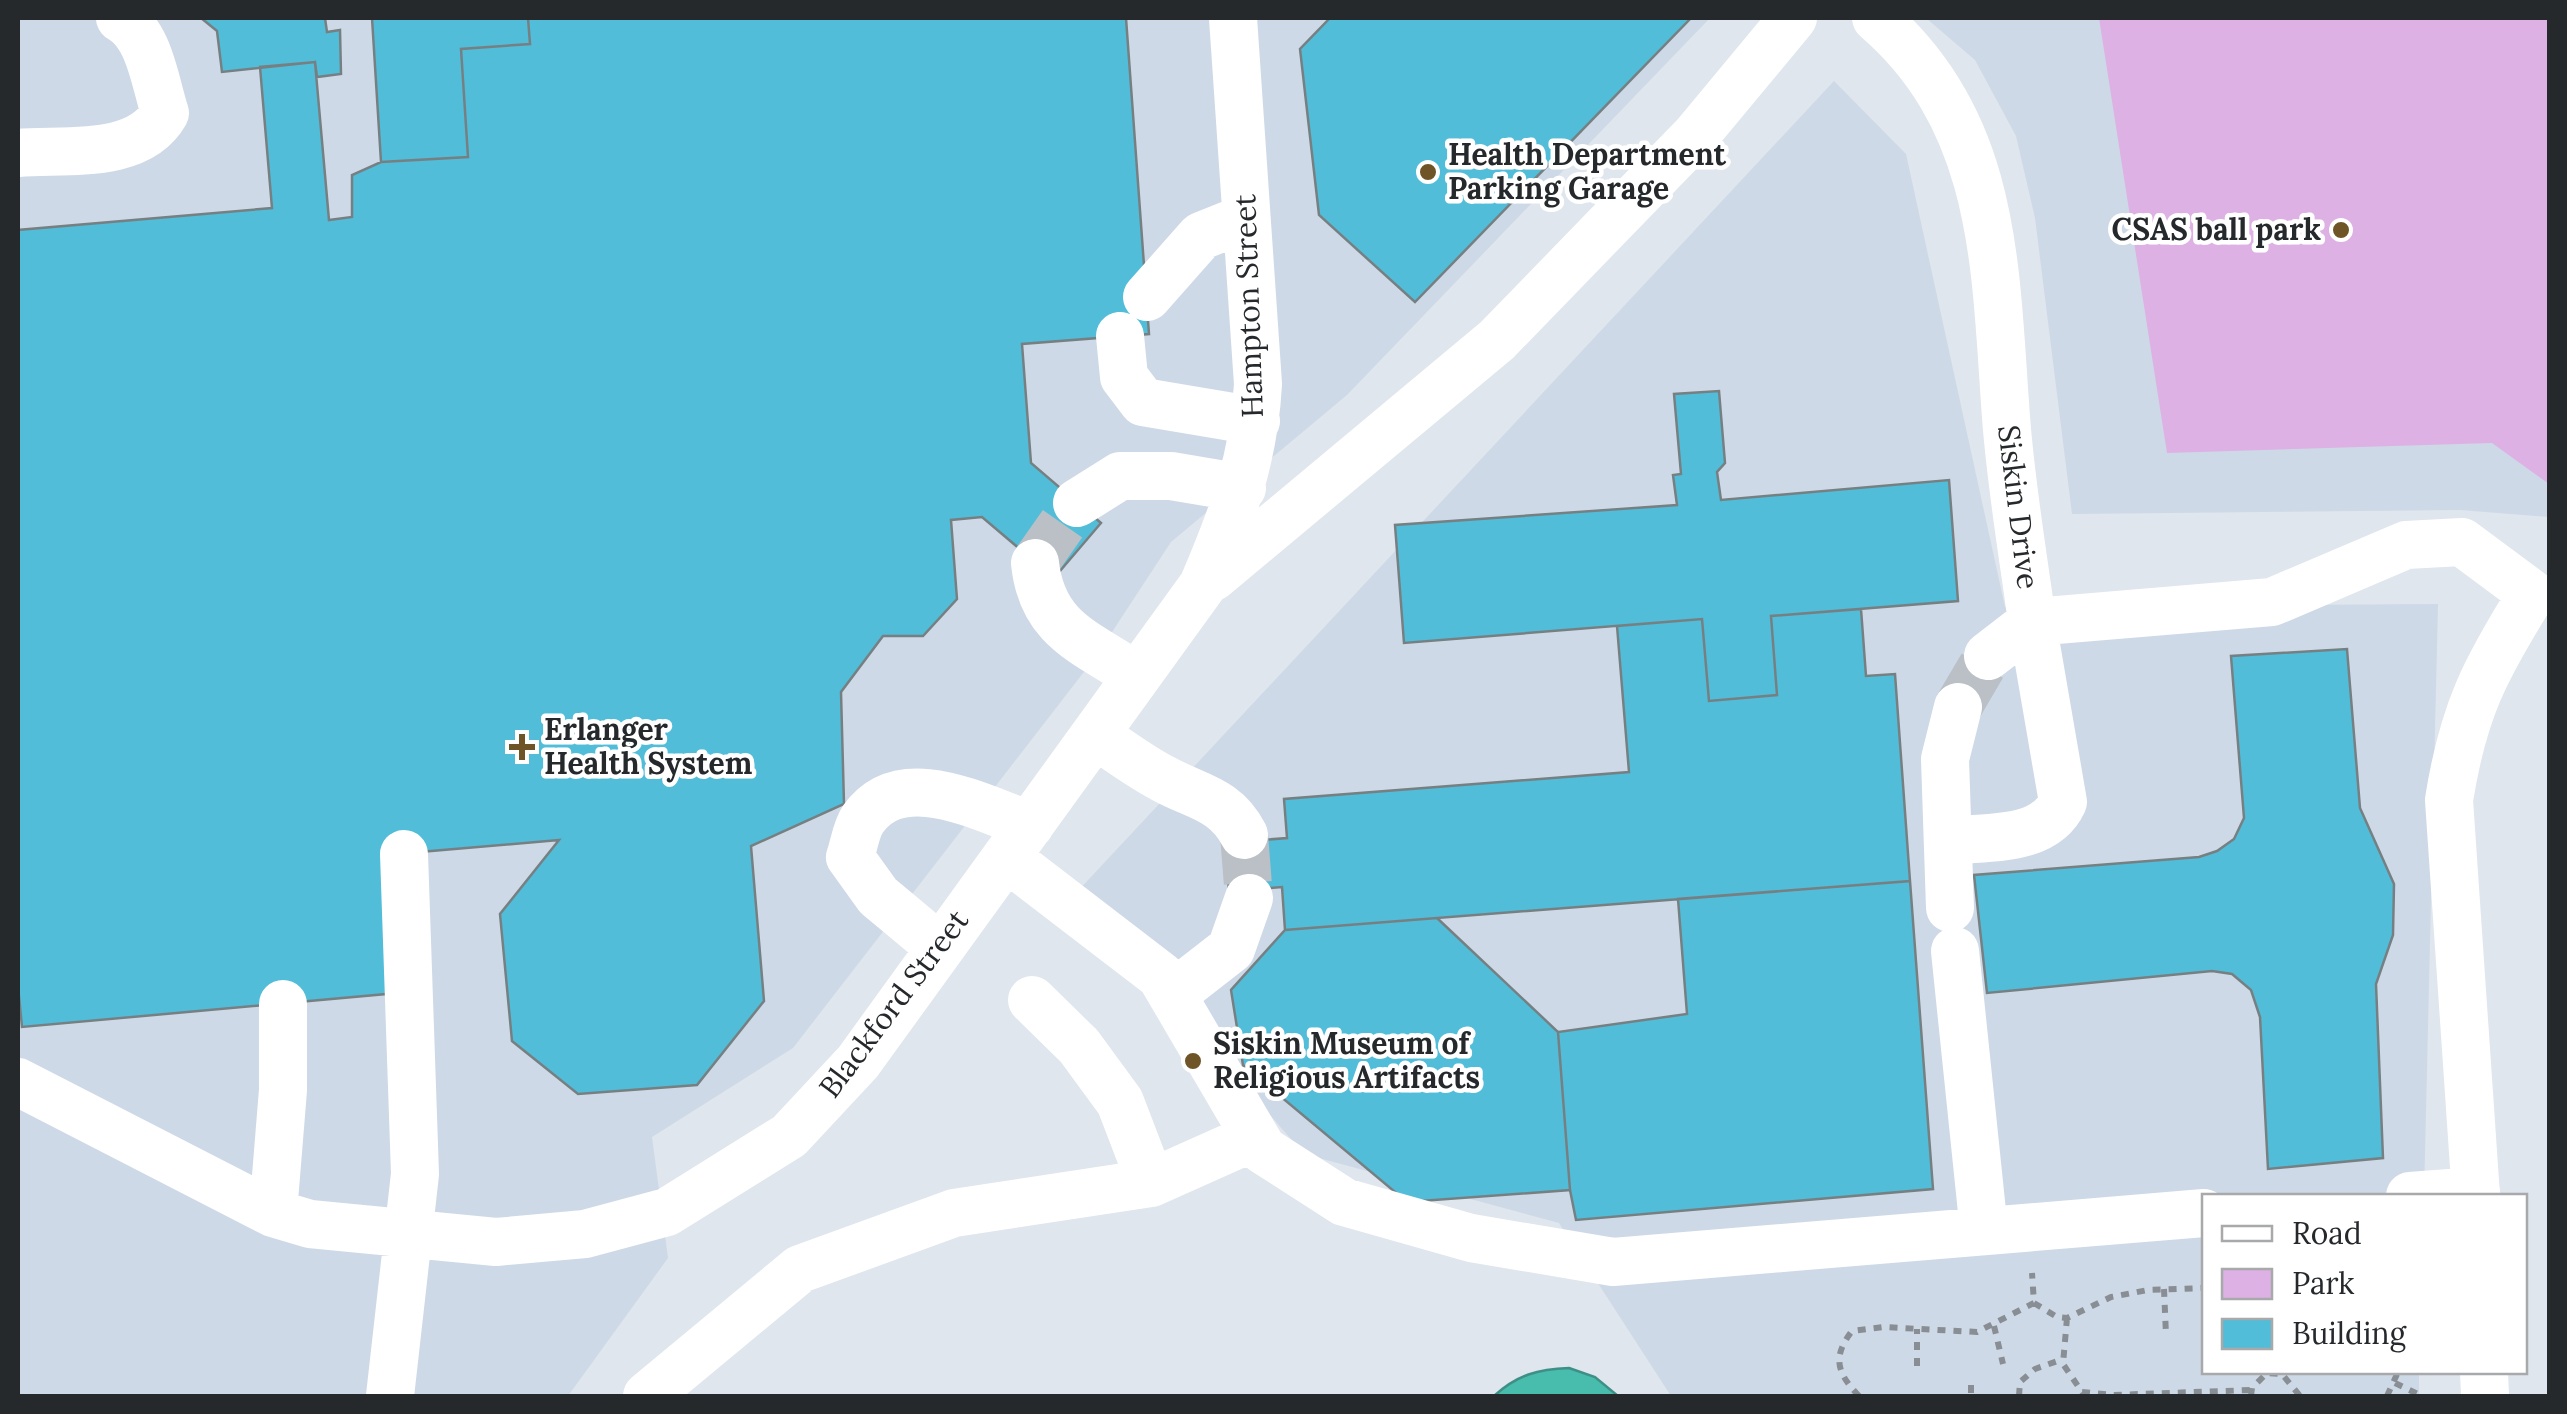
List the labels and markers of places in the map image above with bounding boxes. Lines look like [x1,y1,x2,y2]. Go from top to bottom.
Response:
place label: Health Department Parking Garage [1448,135,1727,208]
marker: Health Department Parking Garage [1417,161,1439,183]
place label: CSAS ball park [2112,210,2321,248]
marker: CSAS ball park [2330,219,2352,241]
place label: Erlanger Health System [544,710,753,783]
marker: Erlanger Health System [509,734,535,760]
place label: Siskin Museum of Religious Artifacts [1213,1024,1480,1097]
marker: Siskin Museum of Religious Artifacts [1182,1050,1204,1072]

